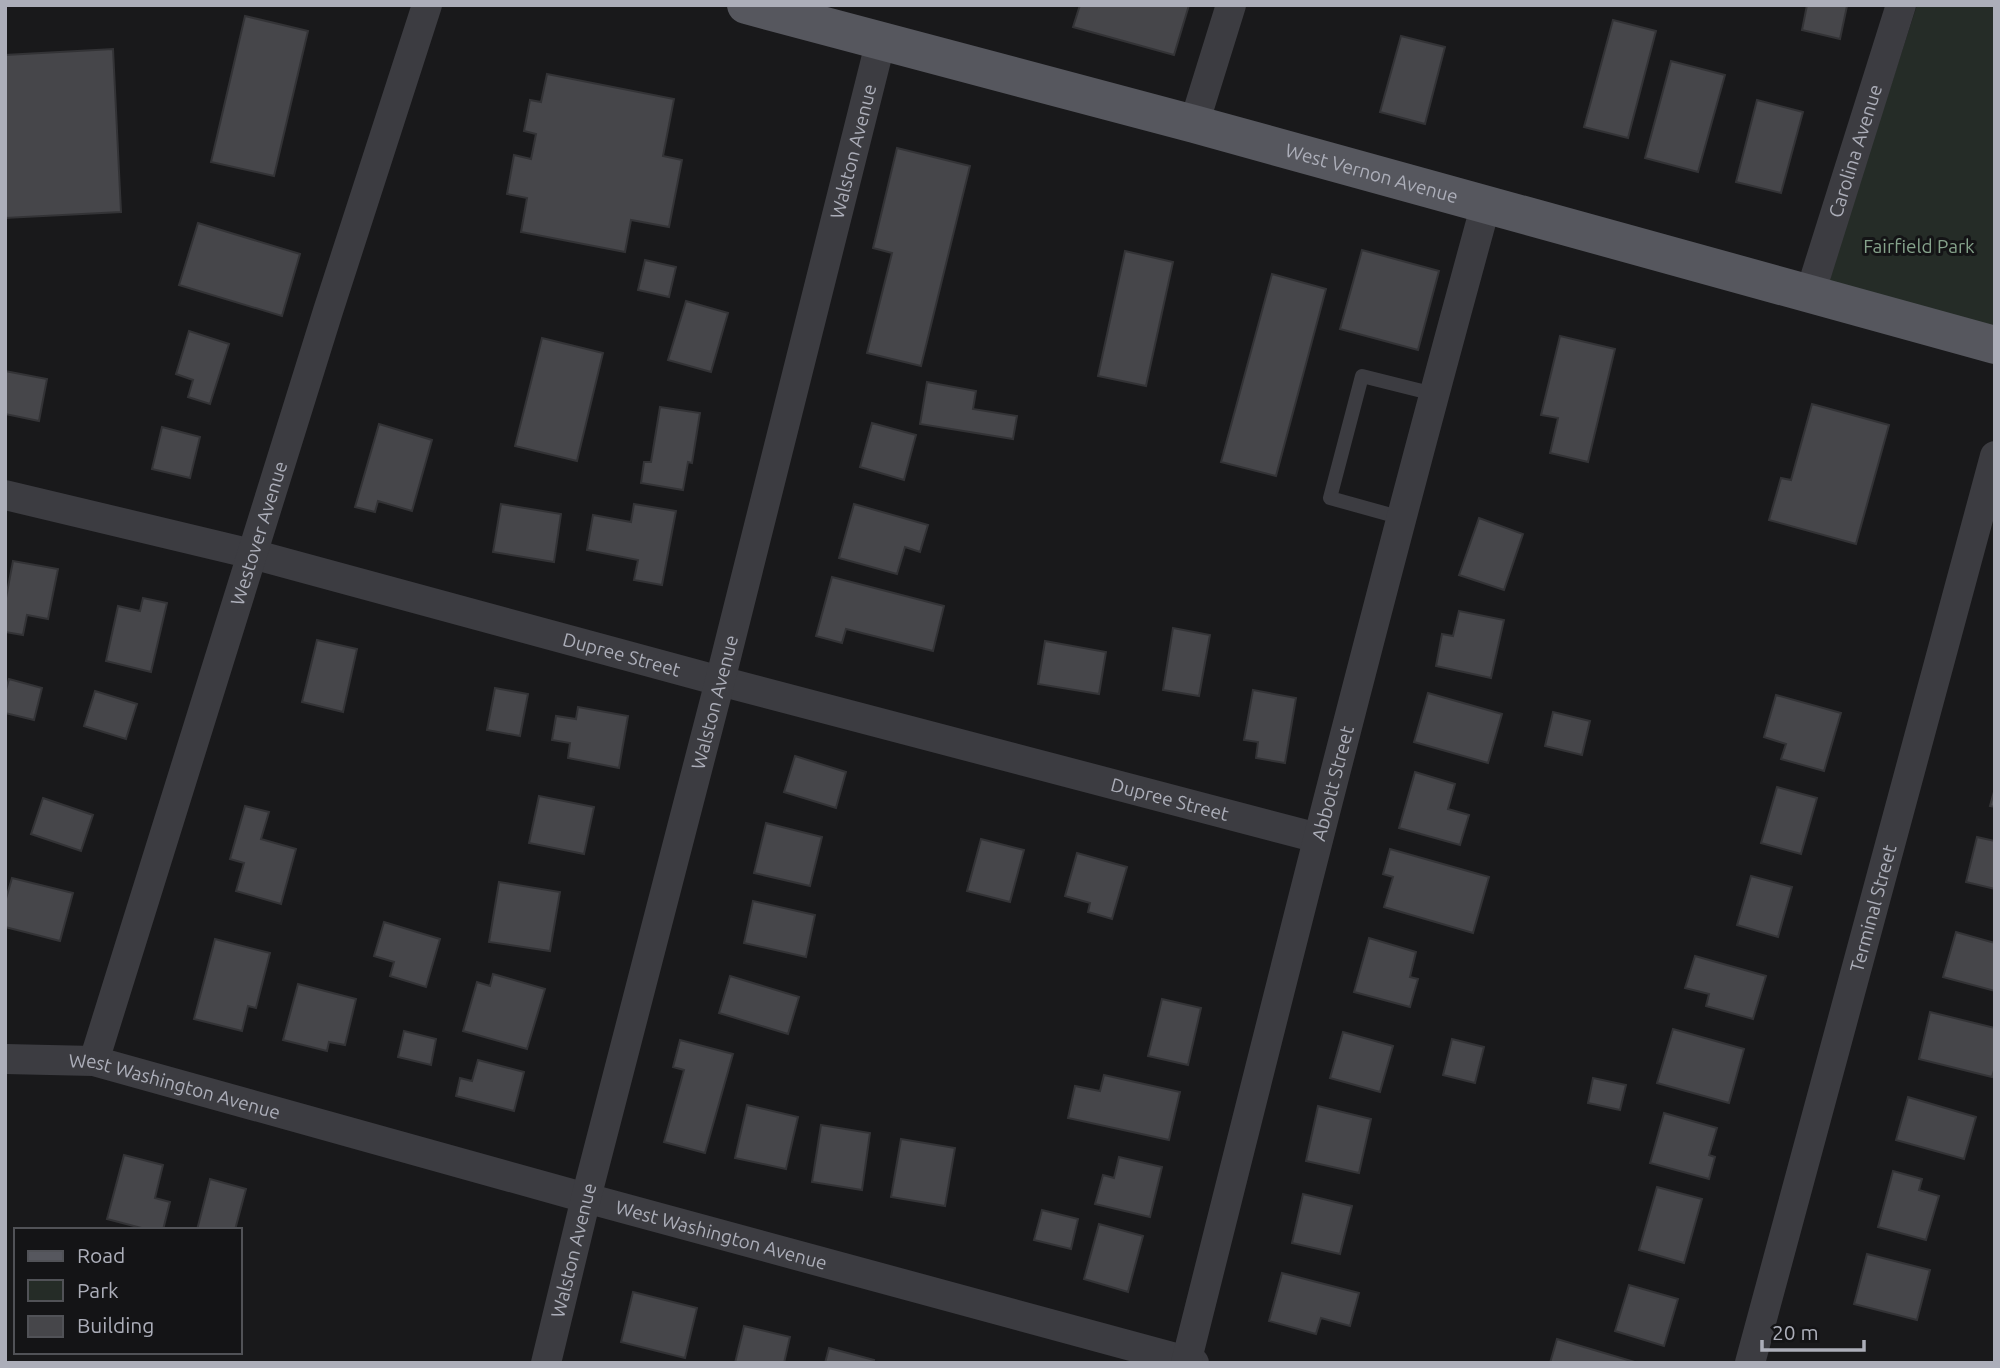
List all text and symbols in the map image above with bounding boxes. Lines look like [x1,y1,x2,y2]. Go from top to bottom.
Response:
street label: Walston Avenue [826,82,881,221]
street label: Carolina Avenue [1824,82,1886,220]
street label: West Vernon Avenue [1283,139,1461,207]
park label: Fairfield Park [1863,235,1975,257]
street label: Westover Avenue [226,458,292,608]
street label: Dupree Street [560,628,683,681]
street label: Walston Avenue [687,633,742,772]
street label: Abbott Street [1307,723,1358,843]
street label: Dupree Street [1109,773,1232,825]
street label: Terminal Street [1845,841,1901,975]
street label: West Washington Avenue [69,1049,283,1123]
street label: Walston Avenue [546,1180,600,1320]
street label: West Washington Avenue [613,1196,830,1274]
legend [14,1228,242,1354]
text: Road [77,1243,125,1267]
text: Park [77,1278,119,1302]
scale bar [1762,1308,1864,1352]
text: Building [77,1313,154,1337]
text: 20 m [1772,1320,1819,1344]

